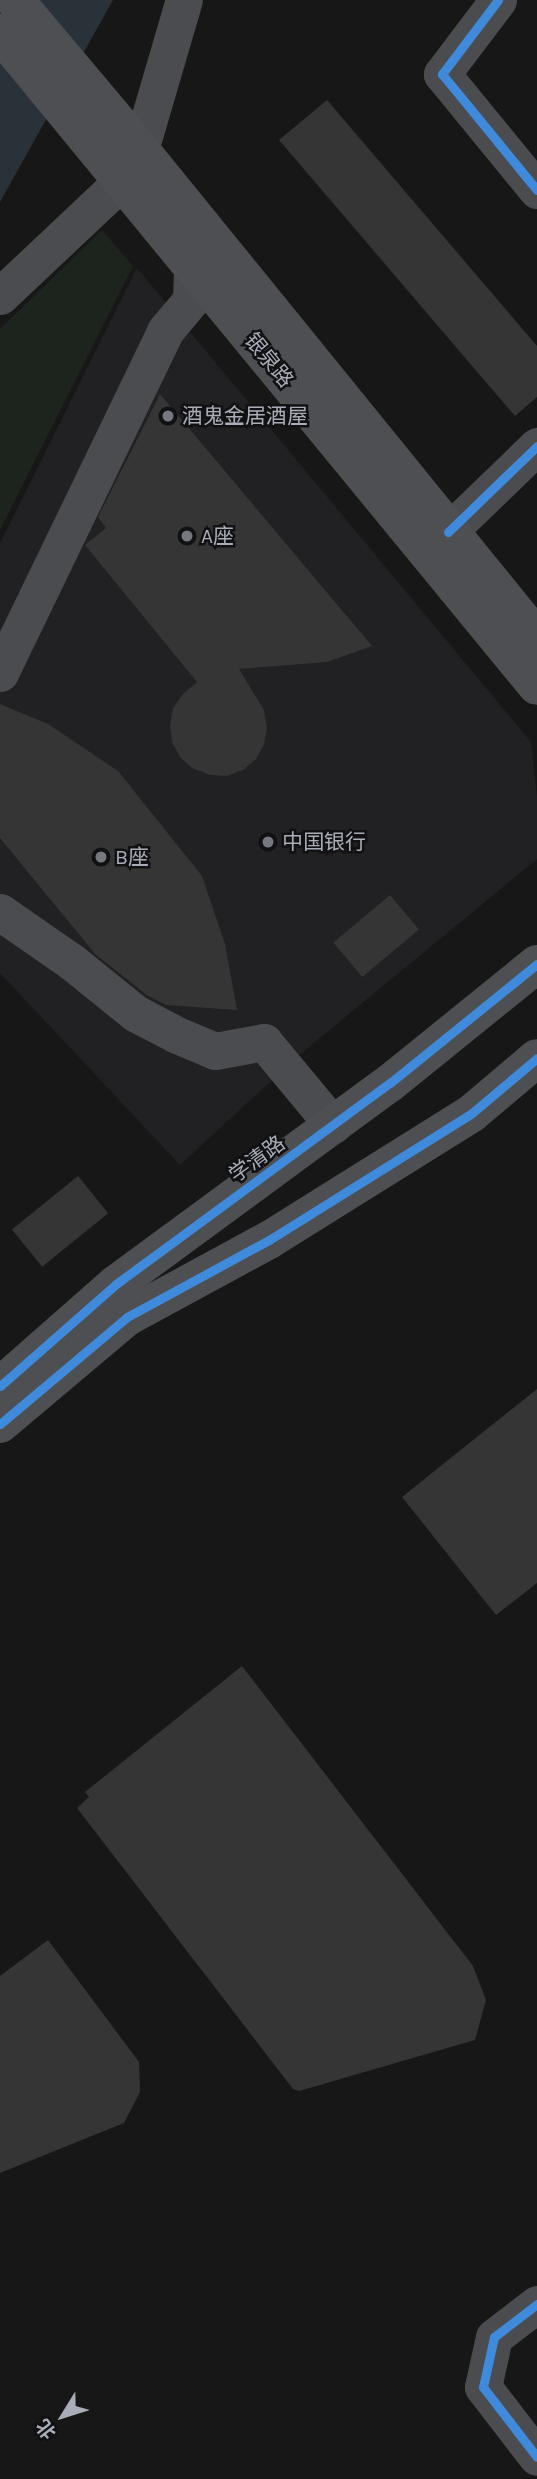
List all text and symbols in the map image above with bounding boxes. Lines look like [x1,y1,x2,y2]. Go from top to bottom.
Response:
street label: 银泉路 [239,328,299,392]
place label: 酒鬼金居酒屋 [182,403,308,429]
marker: 酒鬼金居酒屋 [160,408,176,424]
place label: A座 [201,523,234,549]
marker: A座 [179,528,195,544]
place label: 中国银行 [282,829,366,855]
marker: 中国银行 [260,834,276,850]
place label: B座 [115,844,149,870]
marker: B座 [93,849,109,865]
street label: 学清路 [224,1130,290,1188]
north arrow [28,2381,98,2451]
text: 北 [32,2415,61,2443]

